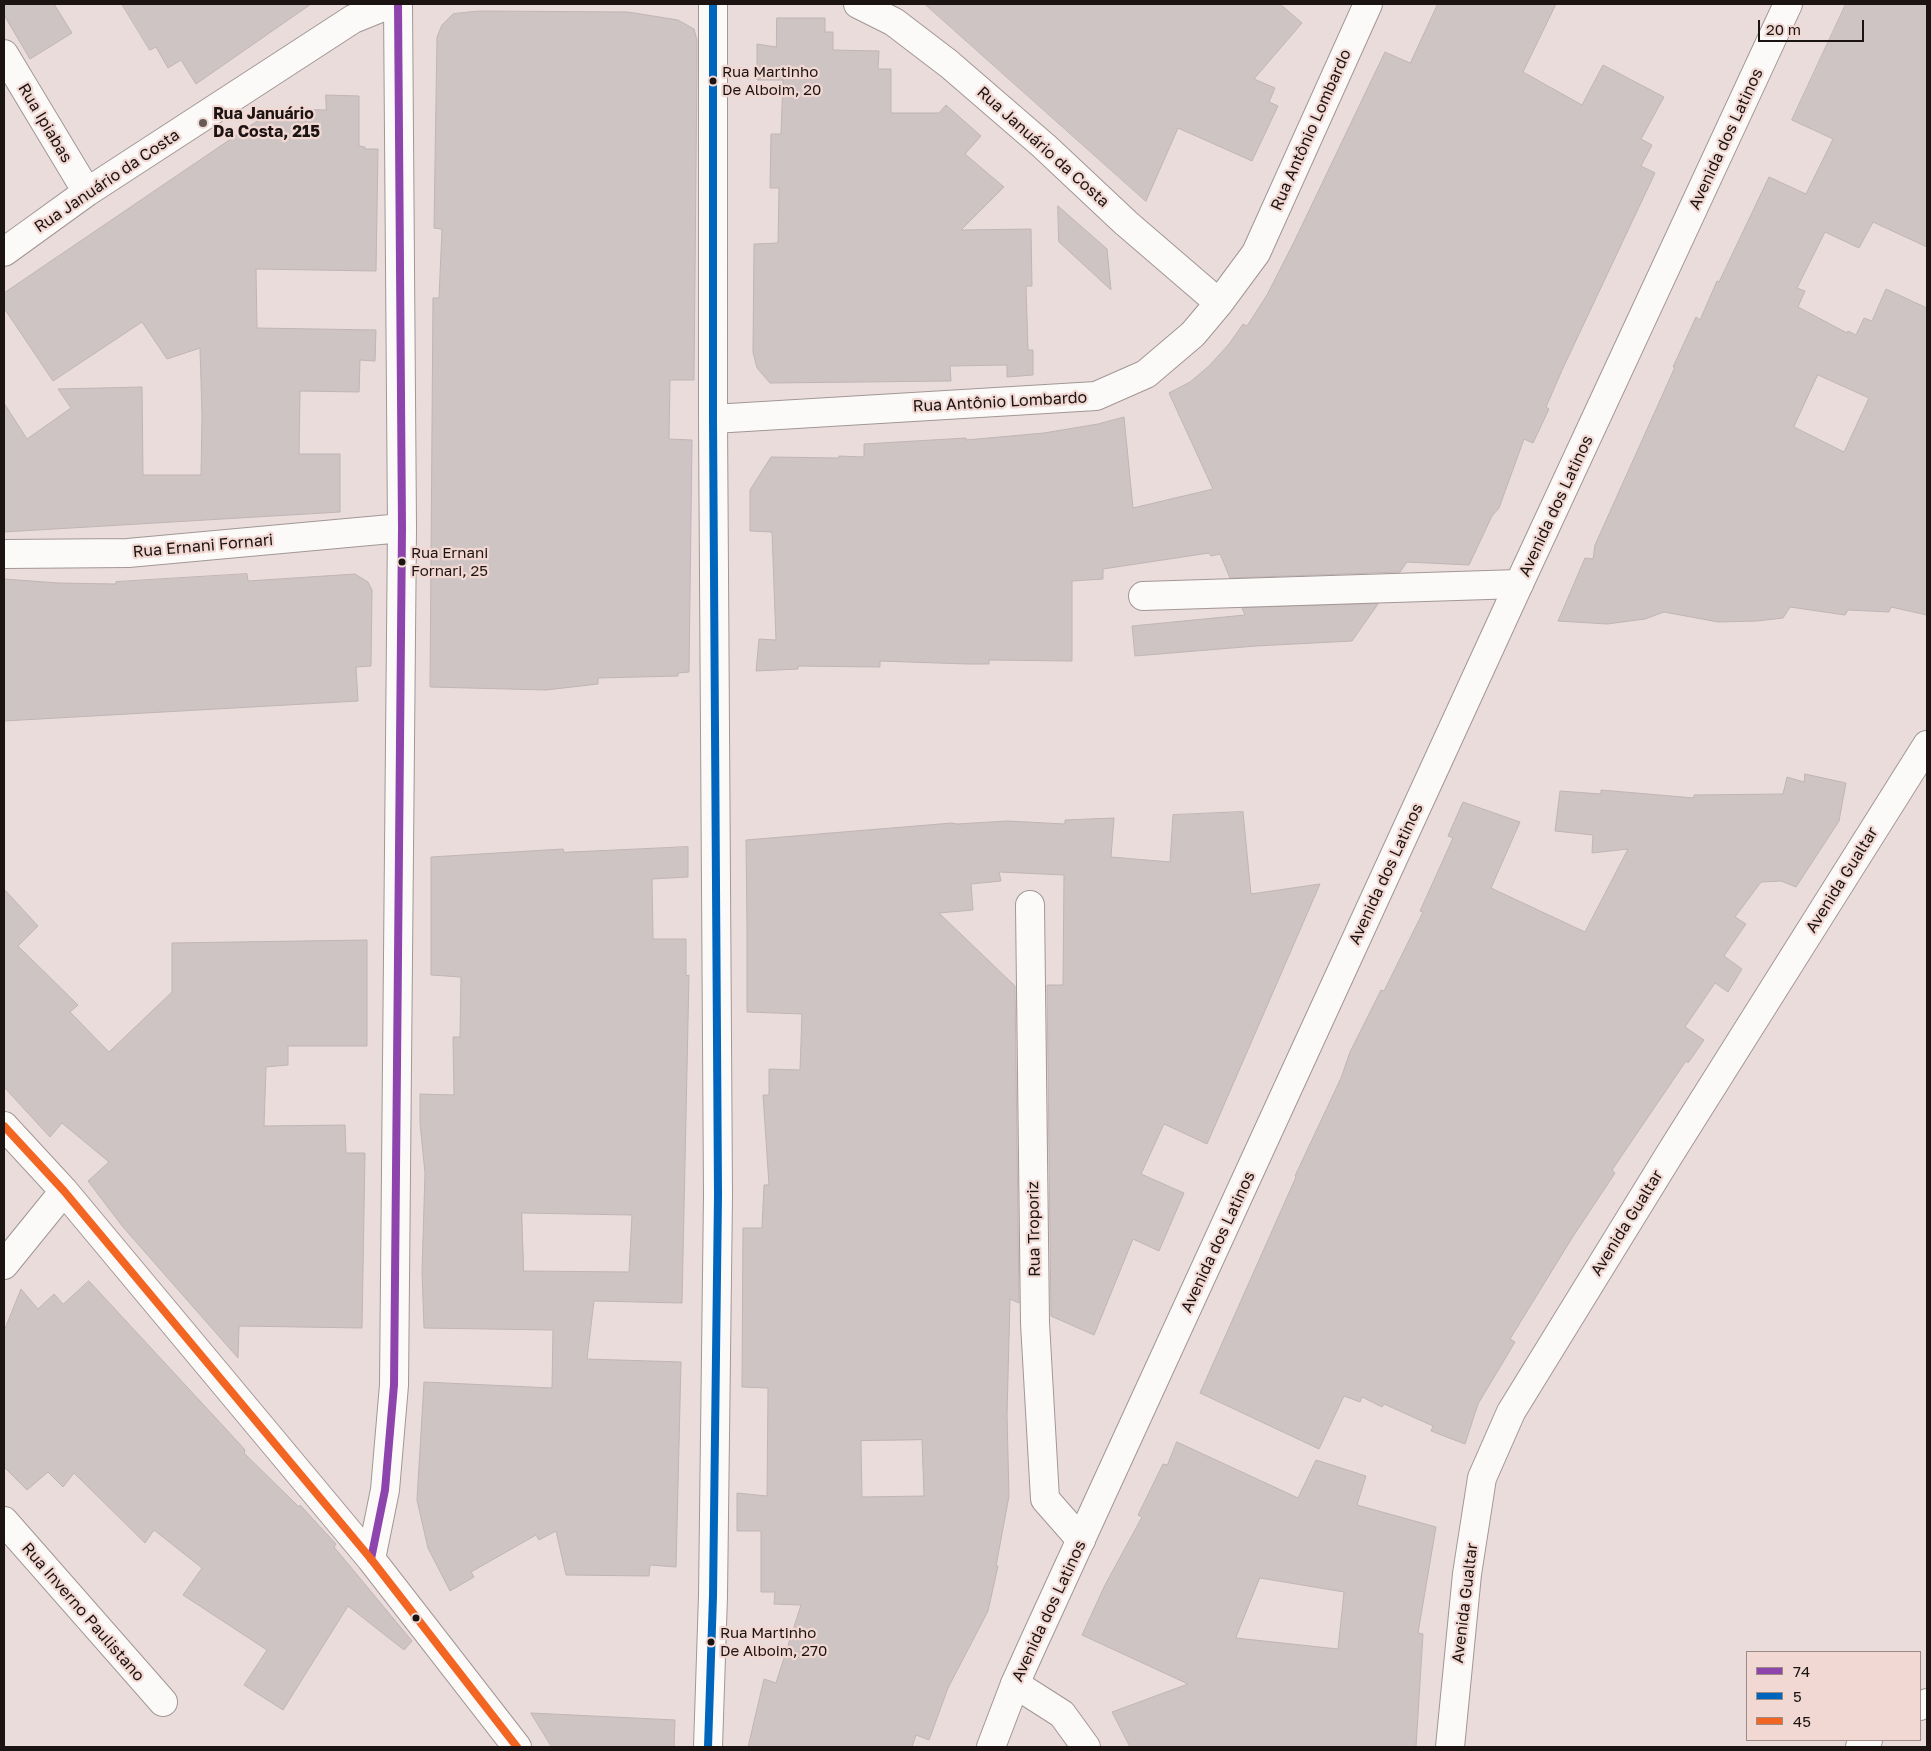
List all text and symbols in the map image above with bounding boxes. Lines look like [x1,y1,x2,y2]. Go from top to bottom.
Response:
scale bar [1761,10,1867,42]
text: 20 m [1766,20,1801,38]
street label: Rua Antônio Lombardo [1267,46,1355,214]
place label: Rua Martinho De Alboim, 20 [722,63,821,98]
street label: Avenida dos Latinos [1685,65,1767,213]
marker: Rua Martinho De Alboim, 20 [708,76,718,86]
street label: Rua Ipiabas [14,80,76,166]
street label: Rua Januário da Costa [973,83,1113,211]
place label: Rua Januário Da Costa, 215 [213,104,320,142]
marker: Rua Januário Da Costa, 215 [197,117,209,129]
street label: Rua Januário da Costa [31,125,183,237]
street label: Rua Antônio Lombardo [912,388,1088,416]
street label: Avenida dos Latinos [1515,432,1597,580]
street label: Rua Ernani Fornari [132,530,274,562]
place label: Rua Ernani Fornari, 25 [411,544,488,579]
marker: Rua Ernani Fornari, 25 [397,557,407,567]
street label: Avenida dos Latinos [1345,800,1427,948]
street label: Avenida Gualtar [1802,824,1882,936]
street label: Avenida Gualtar [1587,1167,1667,1279]
street label: Avenida dos Latinos [1177,1168,1259,1316]
street label: Rua Troporiz [1024,1181,1044,1277]
street label: Avenida dos Latinos [1008,1537,1090,1685]
street label: Rua Inverno Paulistano [18,1539,148,1685]
street label: Avenida Gualtar [1448,1542,1482,1664]
unlabelled marker [411,1613,421,1623]
place label: Rua Martinho De Alboim, 270 [720,1624,827,1659]
marker: Rua Martinho De Alboim, 270 [706,1637,716,1647]
legend [1746,1651,1921,1741]
text: 74 [1793,1662,1810,1680]
text: 5 [1793,1687,1802,1705]
text: 45 [1793,1712,1811,1730]

